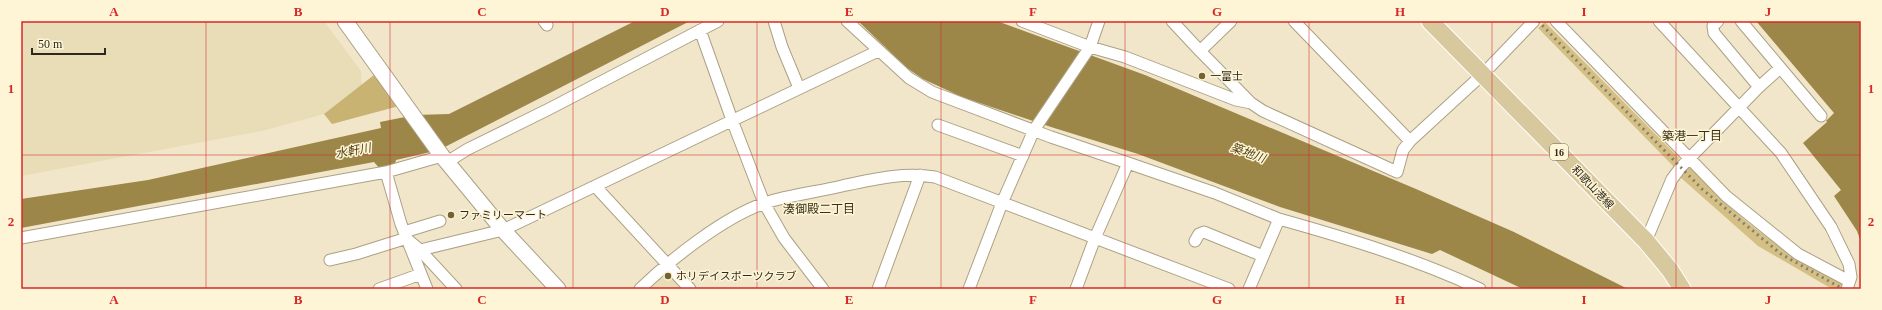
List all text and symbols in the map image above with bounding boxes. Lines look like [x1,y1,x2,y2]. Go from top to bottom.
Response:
text: A [109,4,119,19]
text: B [294,4,303,19]
text: C [477,4,487,19]
text: D [660,4,670,19]
text: E [845,4,853,19]
text: F [1029,4,1037,19]
text: G [1212,4,1222,19]
text: H [1395,4,1405,19]
text: I [1581,4,1587,19]
text: J [1765,4,1772,19]
scale bar [32,30,105,56]
text: 50 m [38,37,63,51]
place label: 一富士 [1210,70,1243,82]
marker: 一富士 [1197,71,1207,81]
text: 1 [8,81,14,96]
text: 1 [1868,81,1874,96]
district label: 築港一丁目 [1662,129,1722,143]
water label: 水軒川 [334,140,374,161]
water label: 築地川 [1229,140,1269,166]
road number: 16 [1550,144,1568,160]
street label: 和歌山港線 [1570,163,1616,211]
district label: 湊御殿二丁目 [783,202,855,216]
place label: ファミリーマート [459,209,547,221]
marker: ファミリーマート [446,210,456,220]
text: 2 [8,214,14,229]
text: 2 [1868,214,1874,229]
place label: ホリデイスポーツクラブ [676,270,796,282]
marker: ホリデイスポーツクラブ [663,271,673,281]
text: A [109,292,119,307]
text: B [294,292,303,307]
text: C [477,292,487,307]
text: D [660,292,670,307]
text: E [845,292,853,307]
text: F [1029,292,1037,307]
text: G [1212,292,1222,307]
text: H [1395,292,1405,307]
text: I [1581,292,1587,307]
text: J [1765,292,1772,307]

